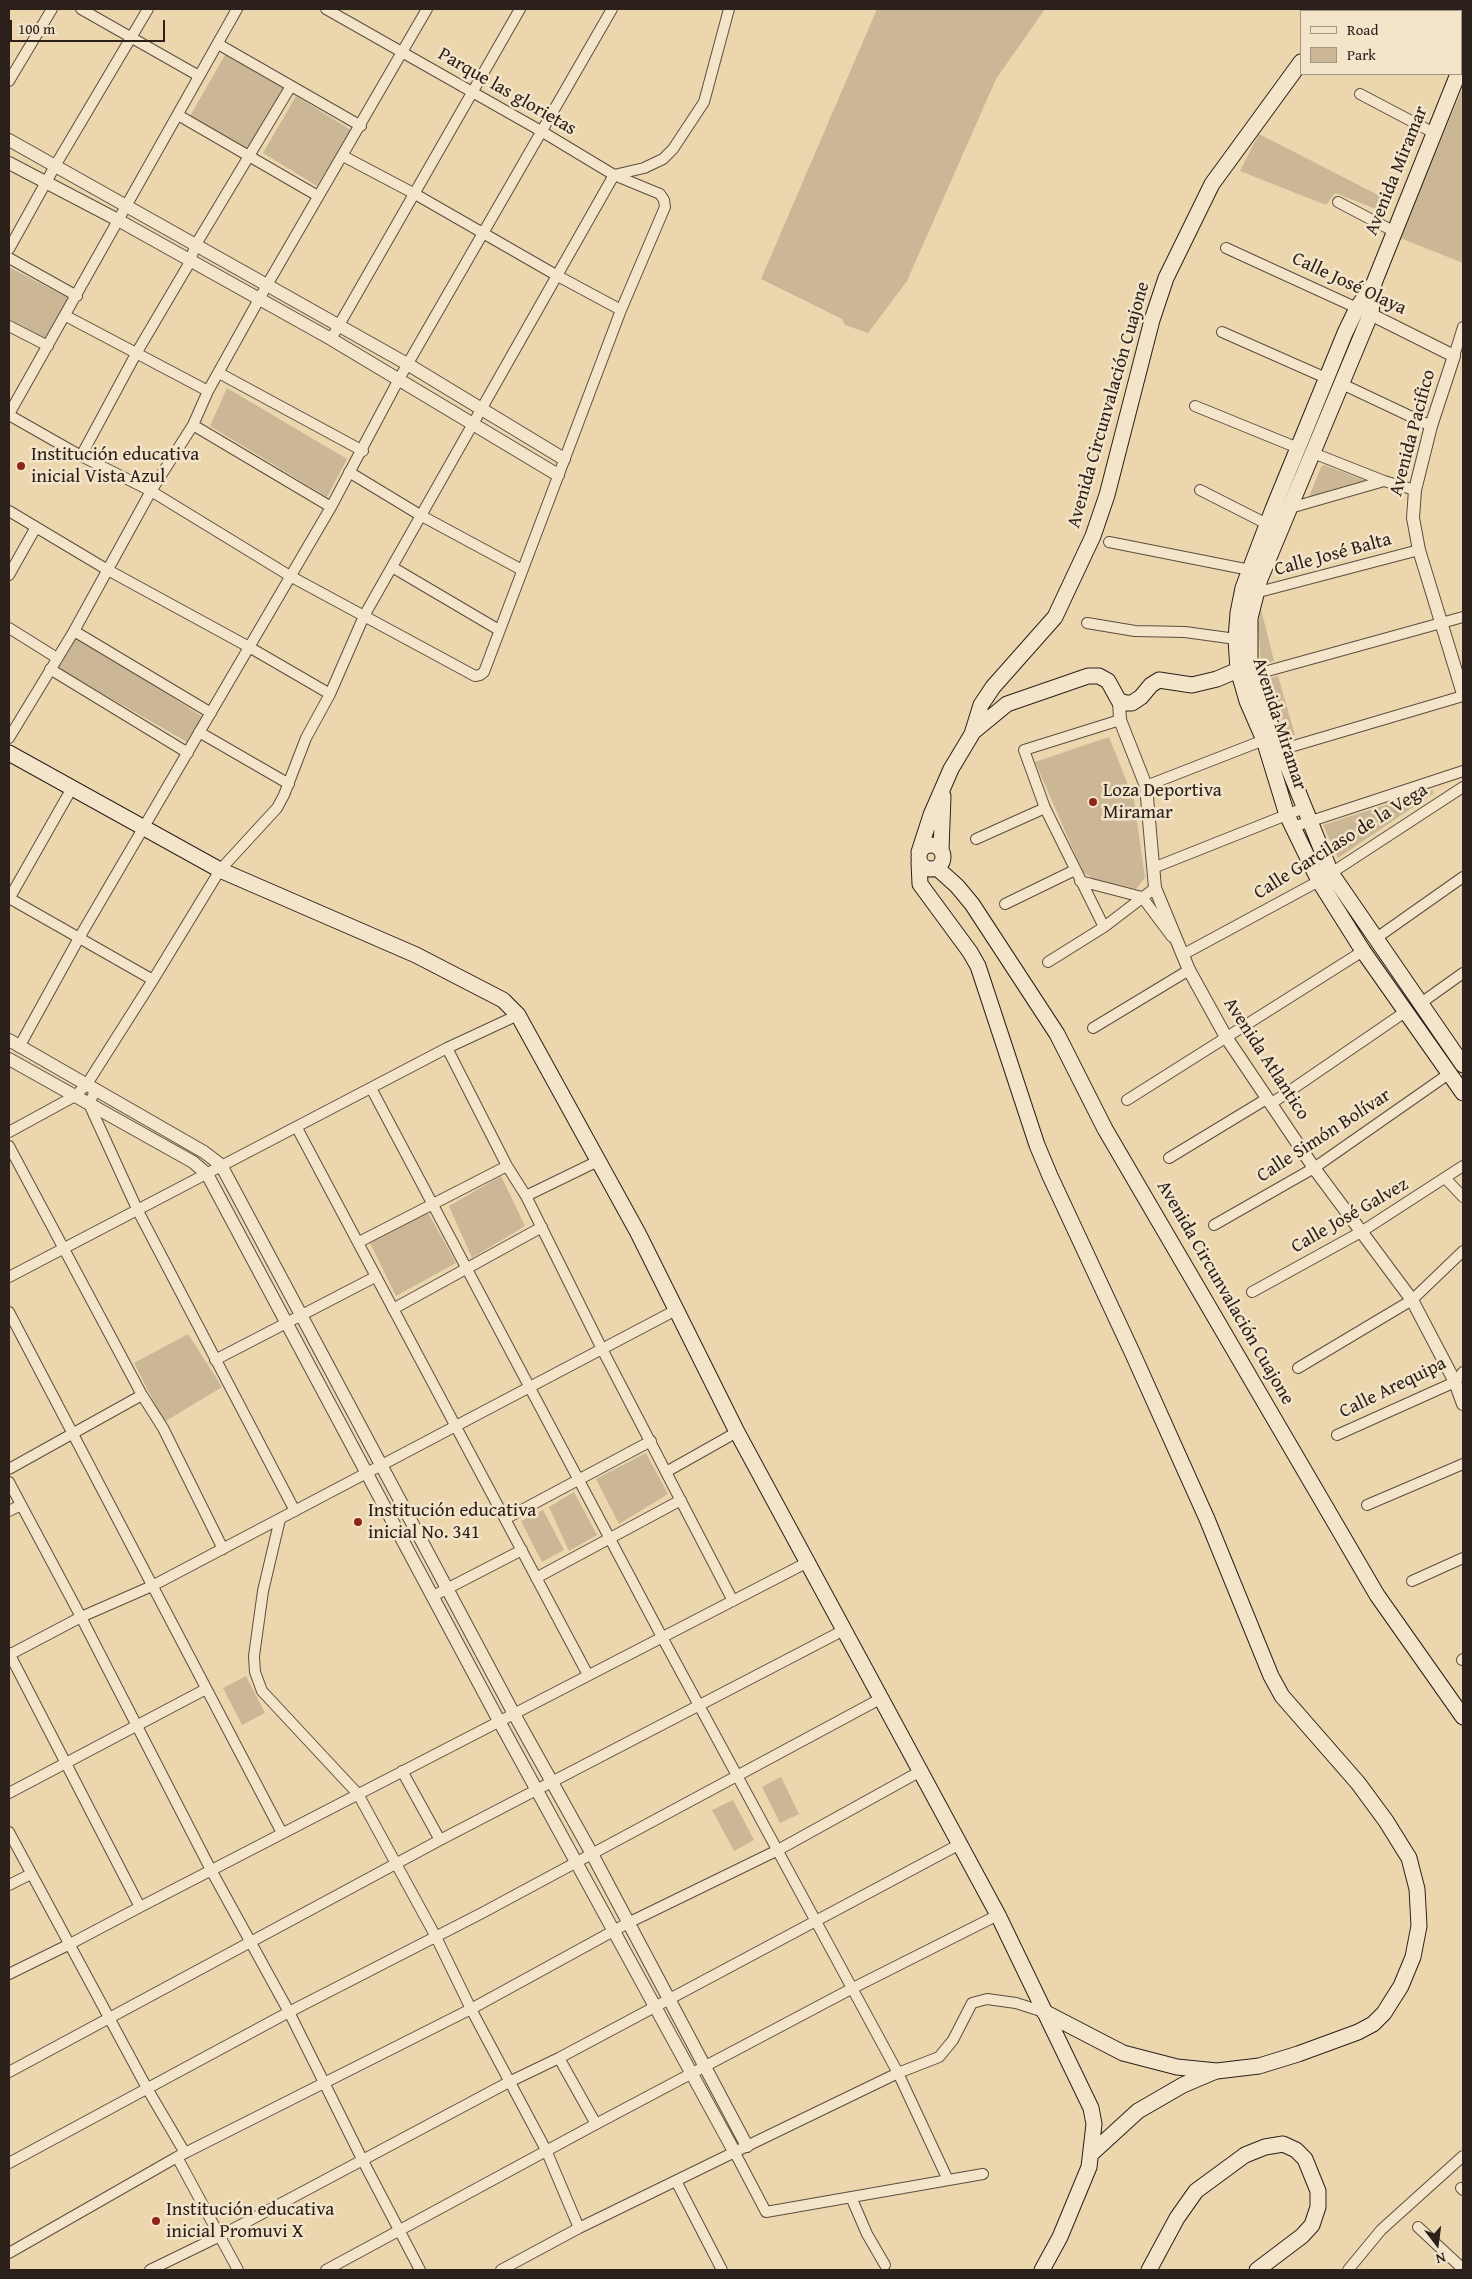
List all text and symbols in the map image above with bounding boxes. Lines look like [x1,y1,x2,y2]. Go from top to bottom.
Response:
scale bar [12,10,168,42]
legend [1300,10,1462,75]
text: 100 m [18,18,55,39]
text: Road [1347,19,1378,40]
street label: Parque las glorietas [434,43,580,141]
text: Park [1347,44,1376,65]
street label: Avenida Miramar [1361,103,1433,239]
street label: Calle José Olaya [1288,248,1410,320]
street label: Avenida Circunvalación Cuajone [1063,279,1155,531]
street label: Avenida Pacifico [1385,367,1441,499]
place label: Institución educativa inicial Vista Azul [31,444,199,488]
marker: Institución educativa inicial Vista Azul [15,460,27,472]
street label: Calle José Balta [1272,528,1394,582]
street label: Avenida Miramar [1247,655,1311,793]
street label: Calle Garcilaso de la Vega [1250,779,1432,905]
place label: Loza Deportiva Miramar [1103,780,1222,824]
marker: Loza Deportiva Miramar [1087,796,1099,808]
street label: Avenida Atlantico [1218,994,1314,1124]
street label: Calle Simón Bolívar [1253,1084,1395,1188]
street label: Calle José Galvez [1288,1173,1412,1259]
street label: Avenida Circunvalación Cuajone [1151,1177,1299,1409]
street label: Calle Arequipa [1336,1352,1450,1424]
place label: Institución educativa inicial No. 341 [368,1500,536,1544]
marker: Institución educativa inicial No. 341 [352,1516,364,1528]
place label: Institución educativa inicial Promuvi X [166,2199,334,2243]
marker: Institución educativa inicial Promuvi X [150,2215,162,2227]
north arrow [1412,2219,1462,2269]
text: N [1434,2248,1448,2269]

